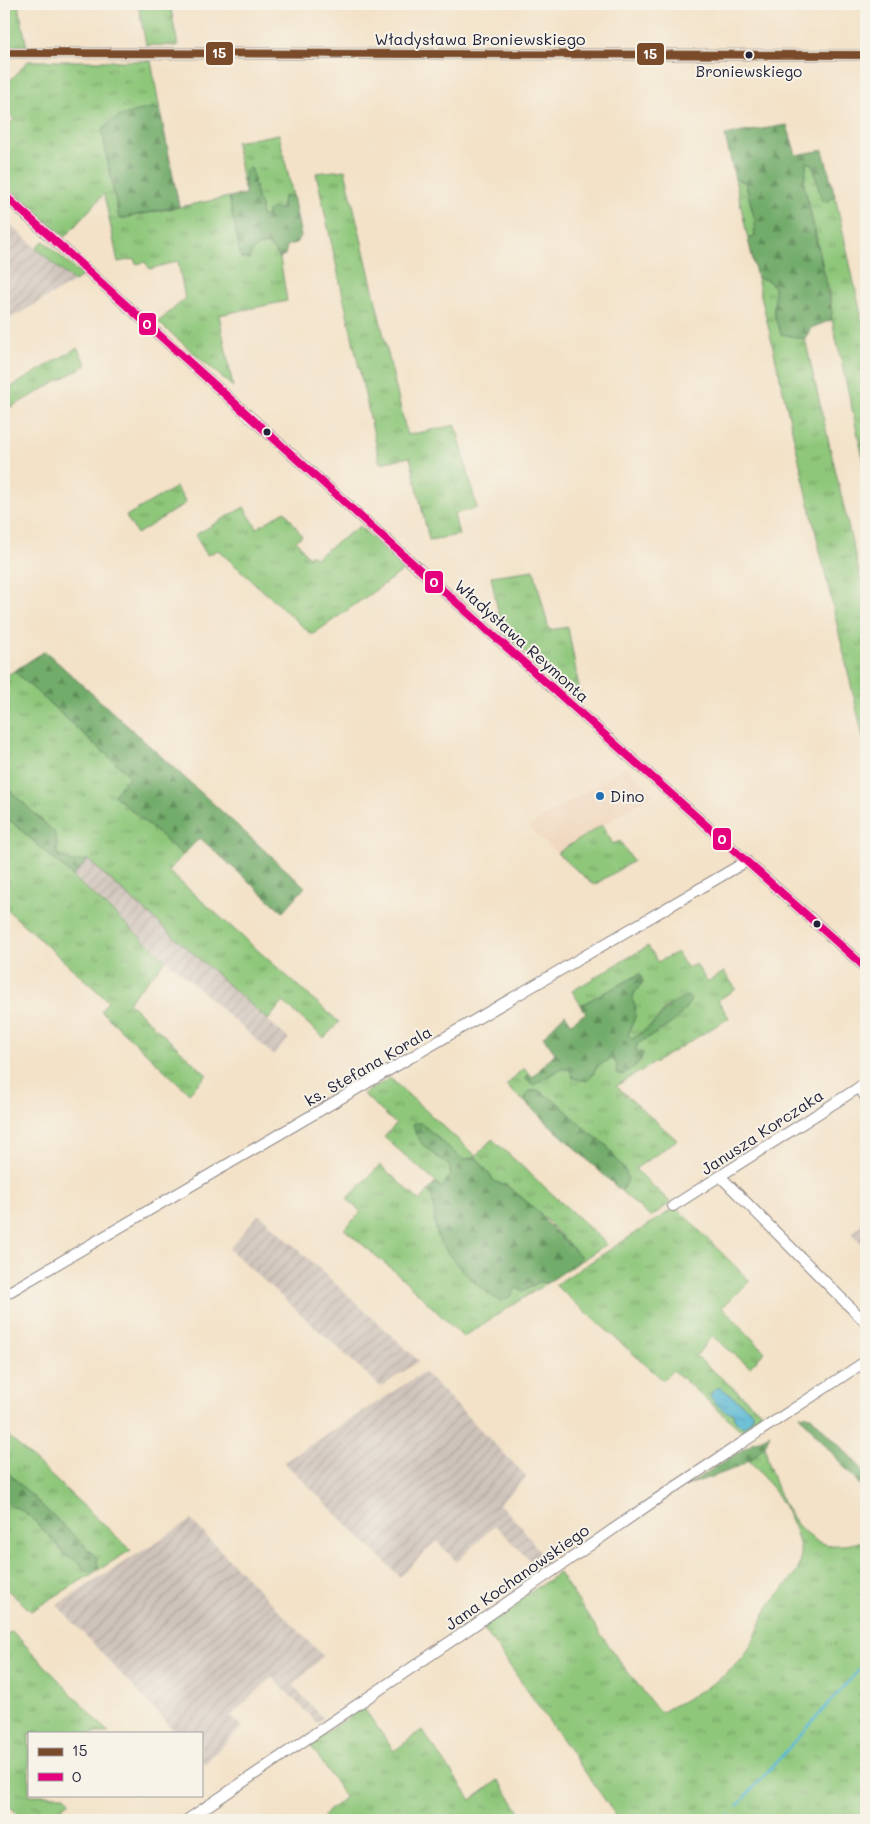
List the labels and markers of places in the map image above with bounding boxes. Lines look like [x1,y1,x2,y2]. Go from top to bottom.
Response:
marker: Broniewskiego [744,50,754,60]
place label: Broniewskiego [696,61,802,81]
unlabelled marker [262,427,272,437]
place label: Dino [610,785,644,806]
marker: Dino [594,790,606,802]
unlabelled marker [812,919,822,929]

